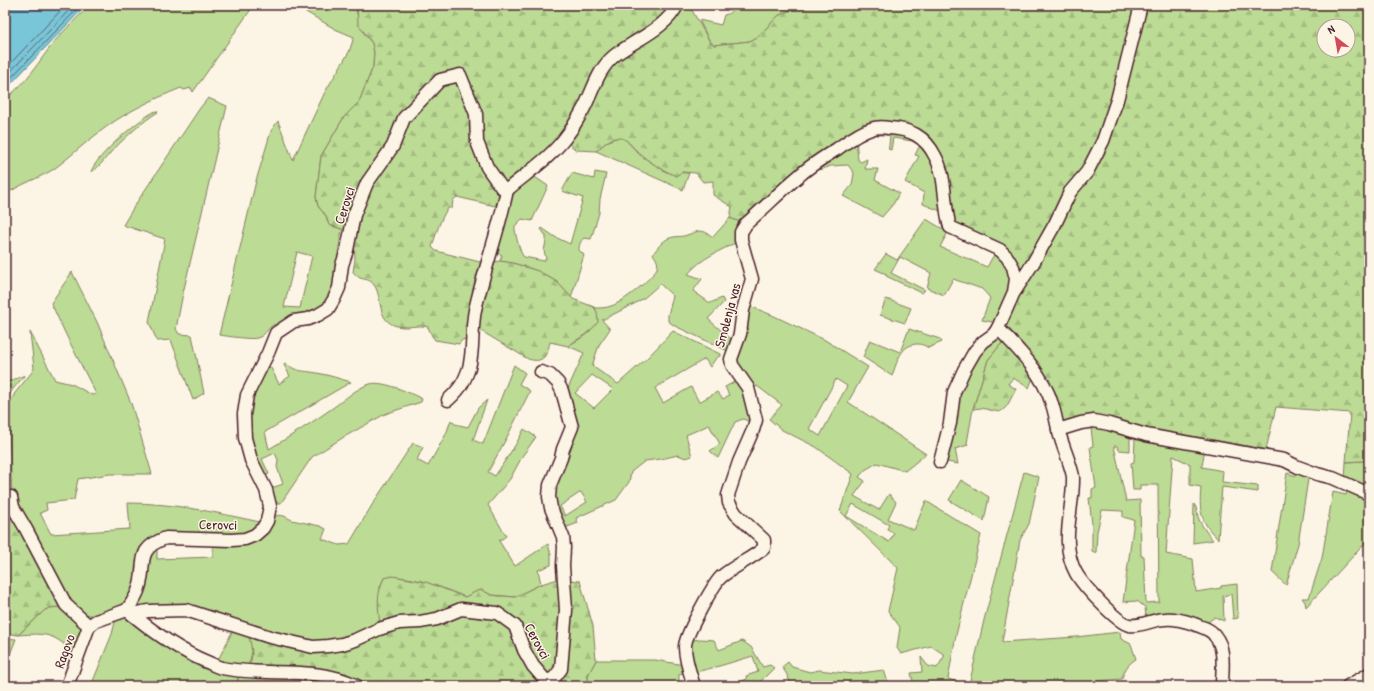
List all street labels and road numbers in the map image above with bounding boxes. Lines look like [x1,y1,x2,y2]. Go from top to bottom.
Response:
street label: Cerovci [329,184,359,226]
street label: Smolenja vas [709,281,746,349]
street label: Cerovci [199,514,237,534]
street label: Cerovci [521,620,555,662]
street label: Ragovo [49,631,80,671]

